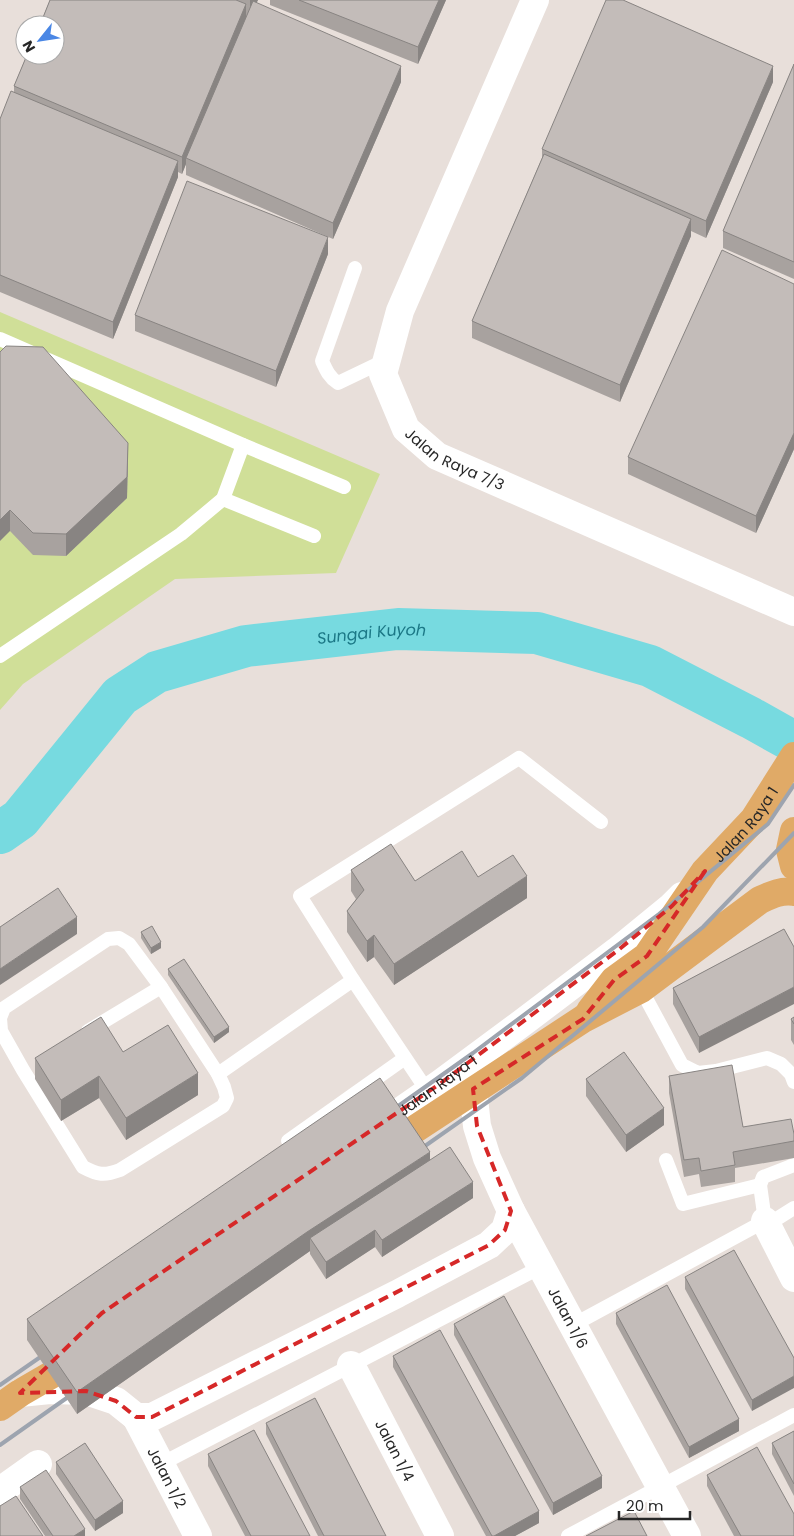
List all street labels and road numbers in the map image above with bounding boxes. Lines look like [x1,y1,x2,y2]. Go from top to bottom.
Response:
street label: Jalan Raya 7/3 [401,423,508,495]
street label: Jalan Raya 1 [708,782,783,867]
street label: Jalan Raya 1 [394,1050,481,1120]
street label: Jalan 1/6 [543,1283,594,1352]
street label: Jalan 1/4 [371,1416,420,1485]
street label: Jalan 1/2 [143,1443,192,1511]

